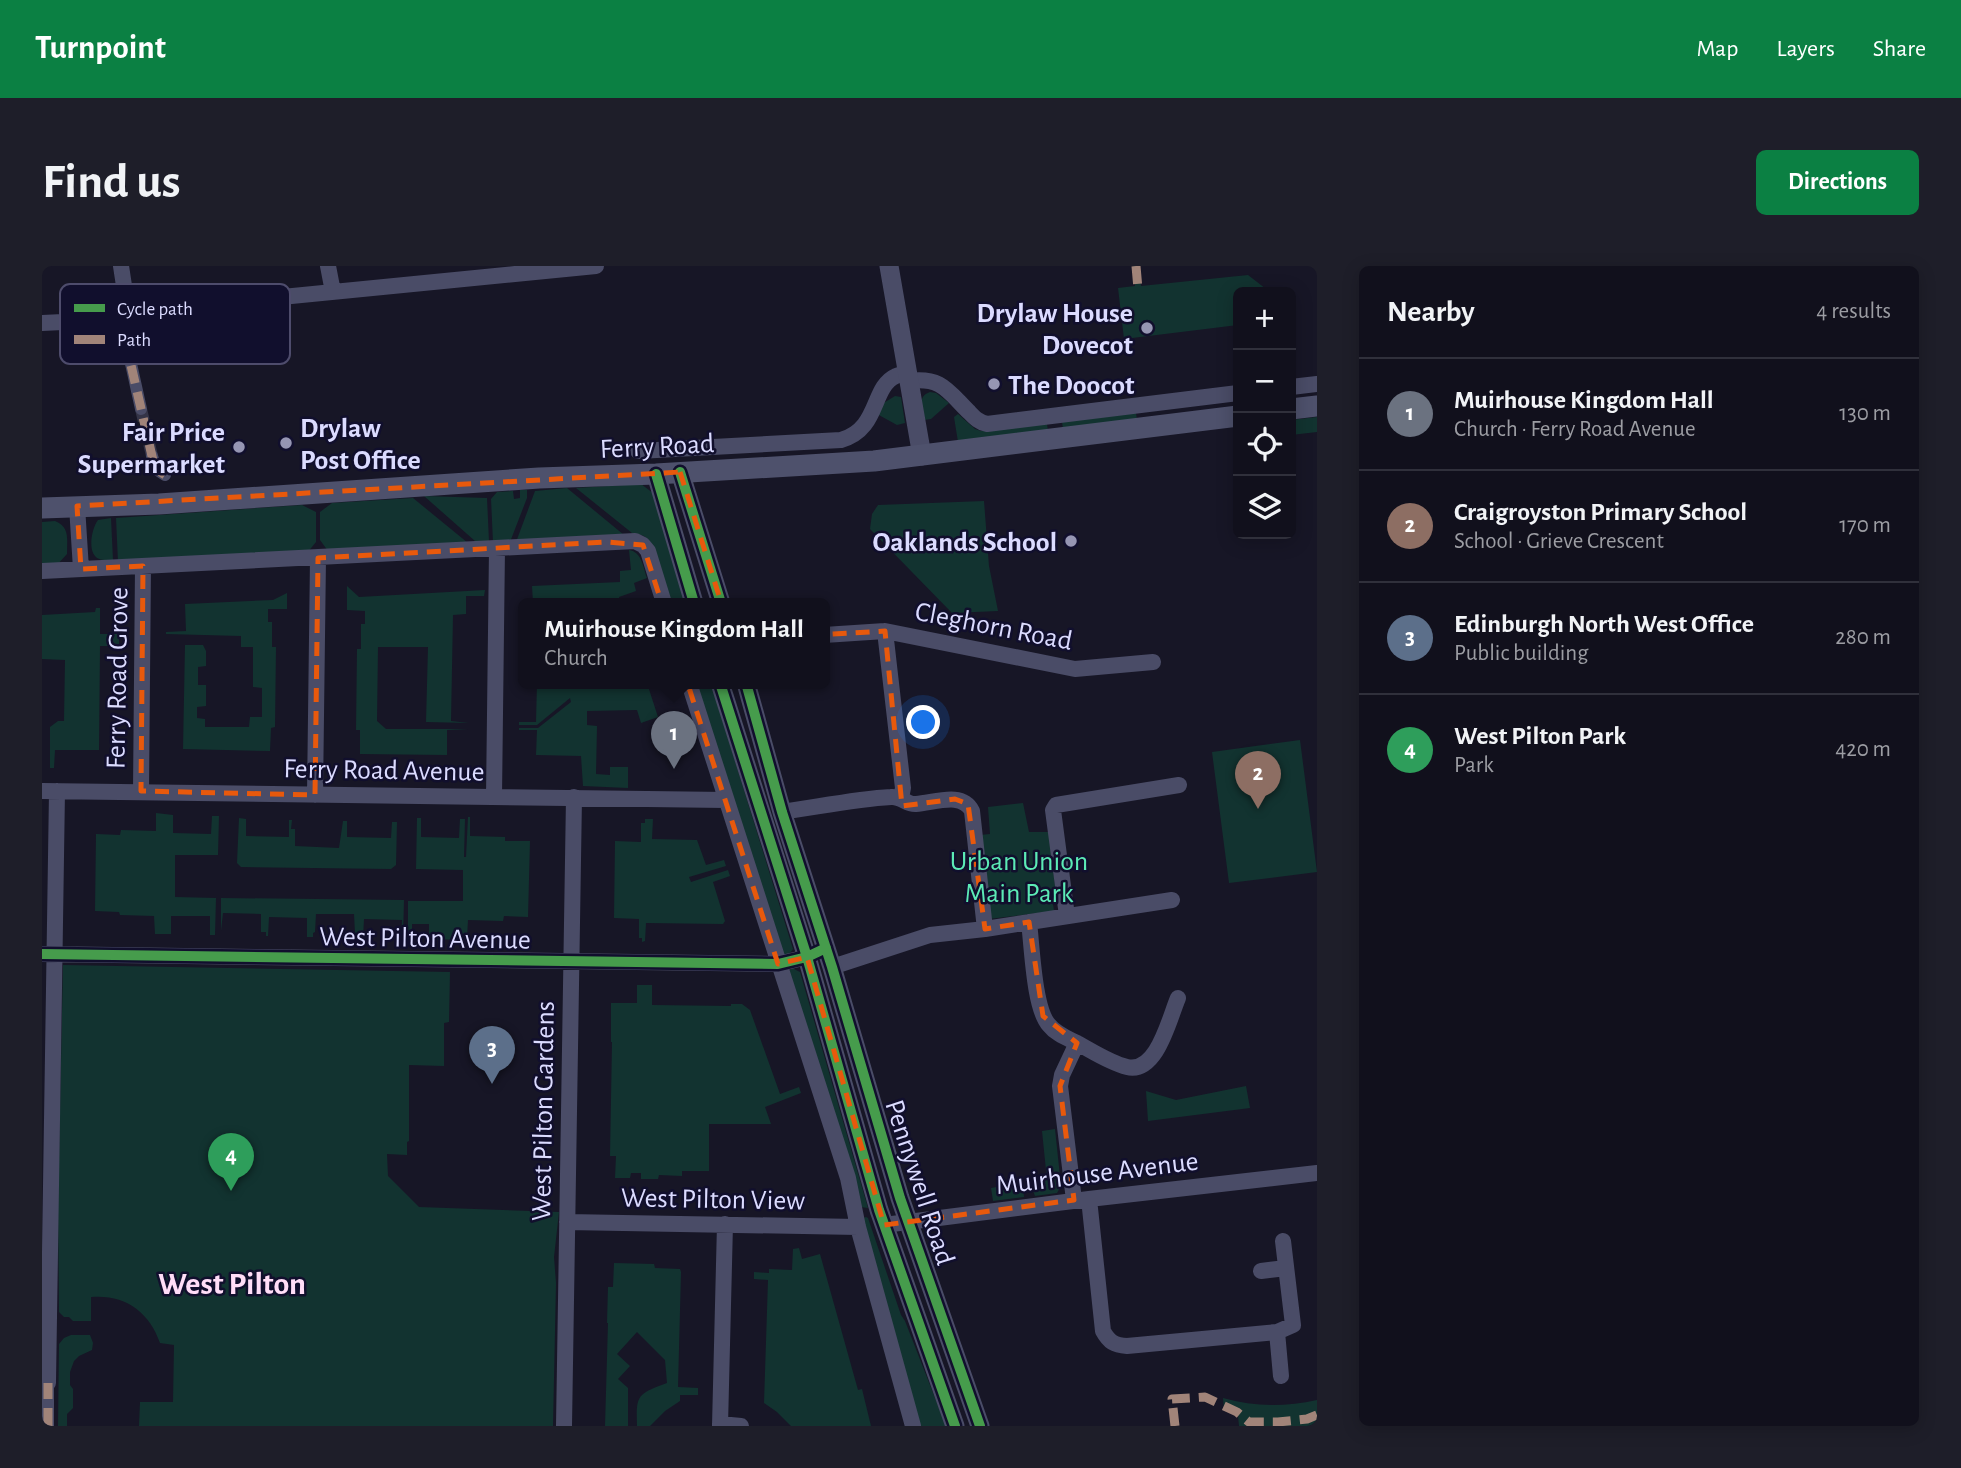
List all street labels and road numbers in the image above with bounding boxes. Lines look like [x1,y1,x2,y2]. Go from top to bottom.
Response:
street label: Ferry Road [599,430,715,464]
street label: Ferry Road Grove [102,587,134,769]
street label: Cleghorn Road [913,598,1075,656]
street label: Ferry Road Avenue [283,755,485,787]
street label: West Pilton Avenue [319,923,531,955]
street label: West Pilton Gardens [528,1001,560,1221]
street label: Pennywell Road [879,1097,959,1269]
street label: Muirhouse Avenue [994,1148,1200,1200]
street label: West Pilton View [621,1184,805,1216]

